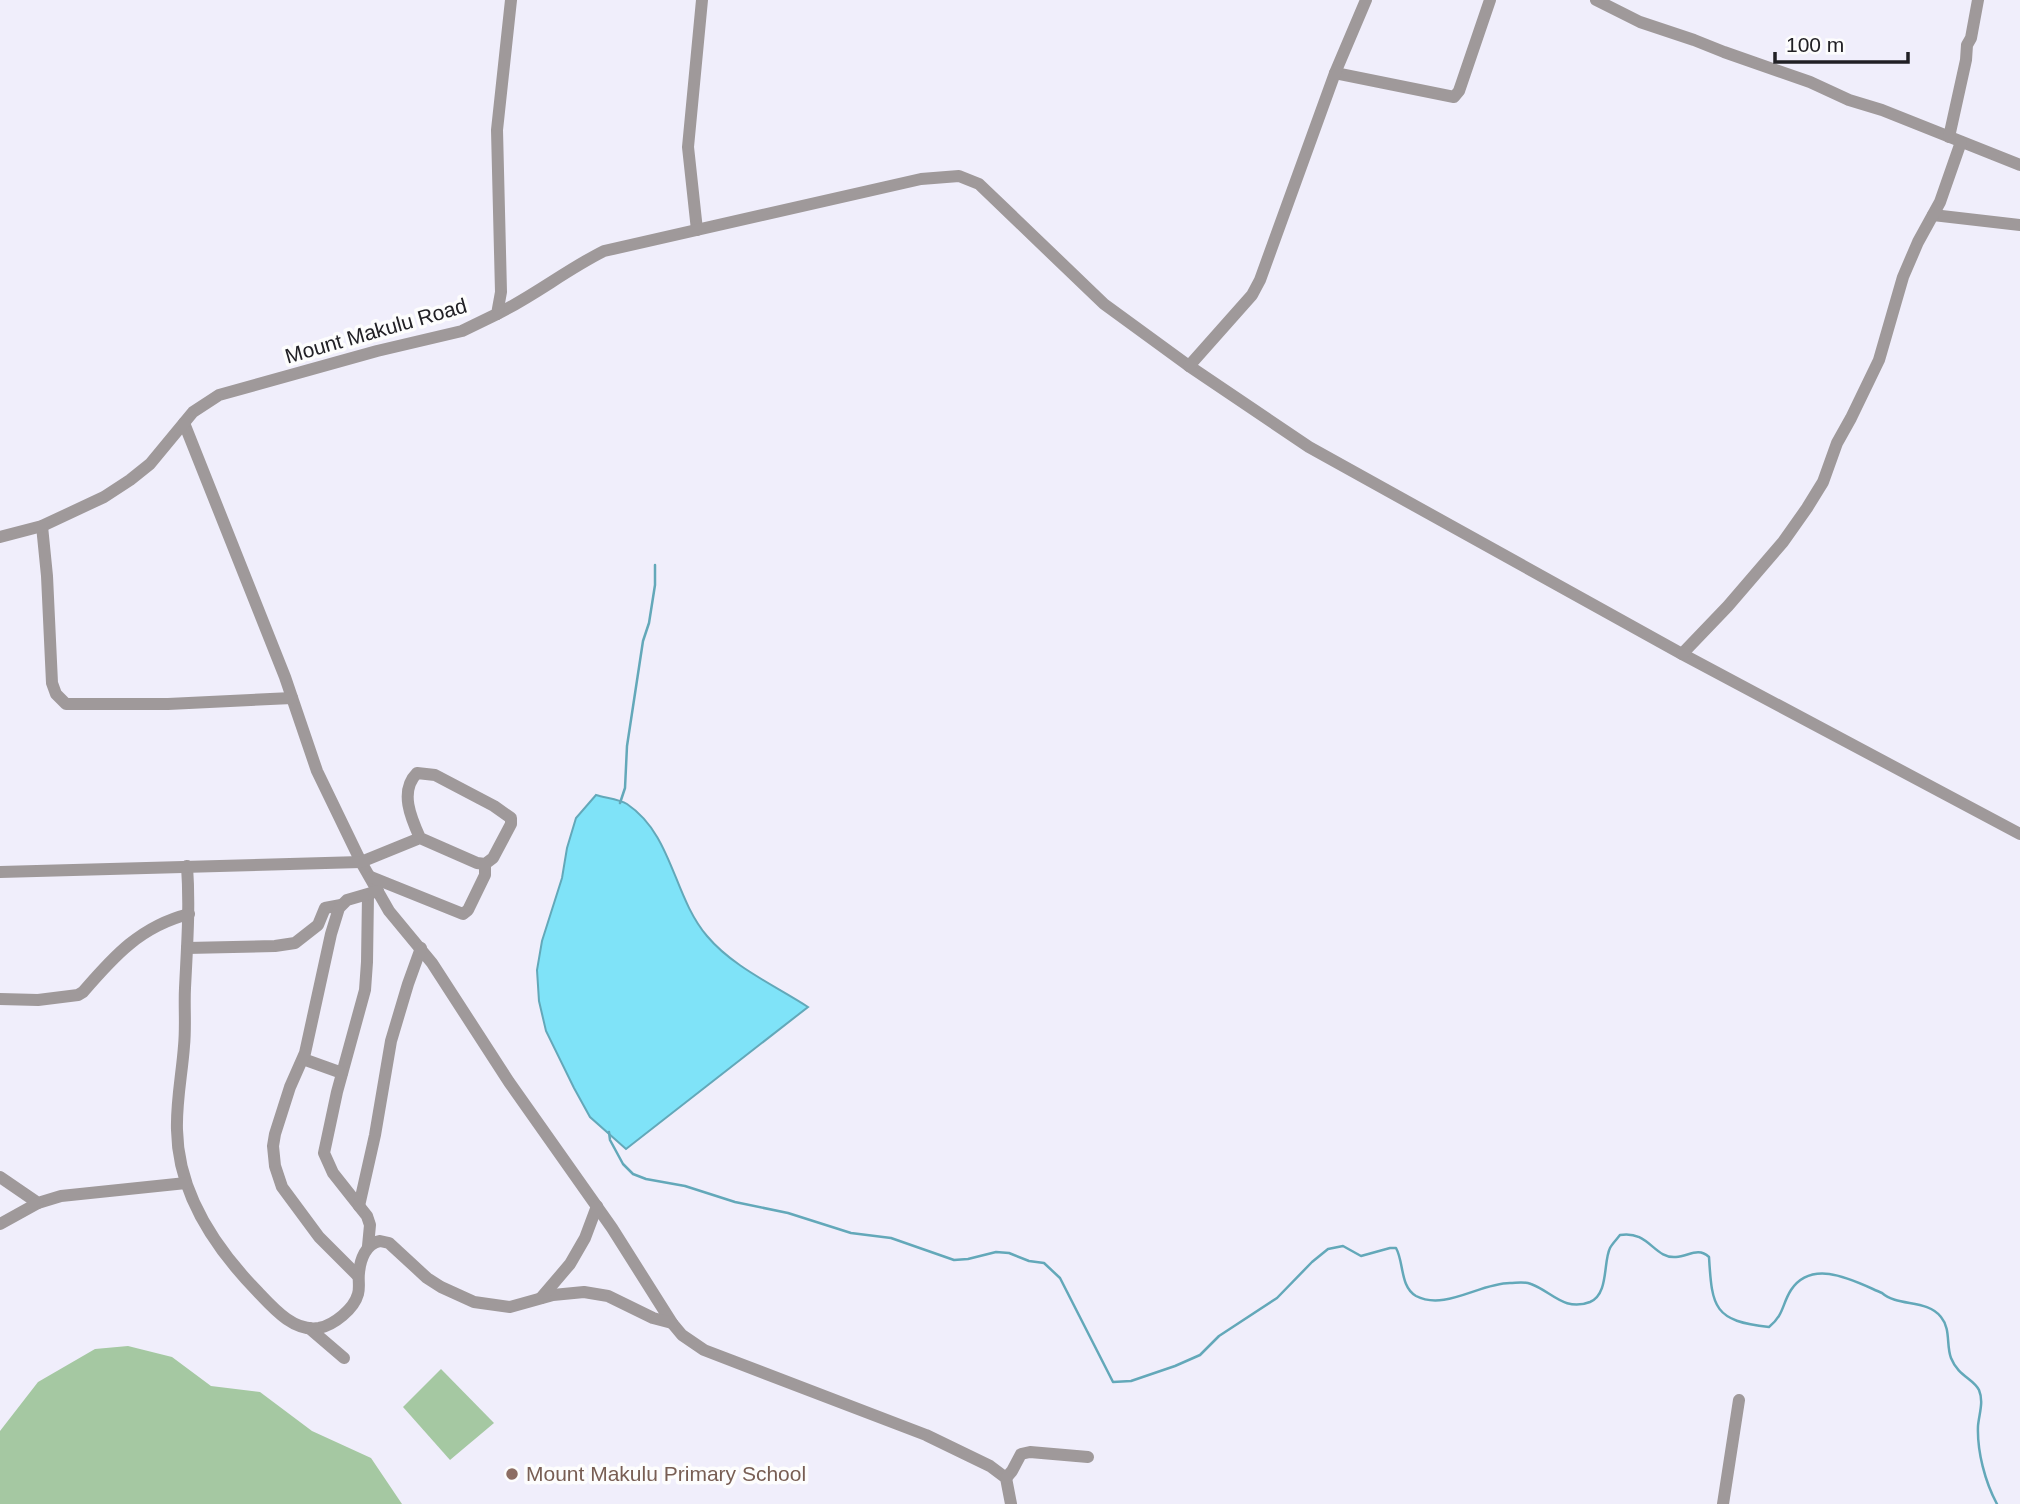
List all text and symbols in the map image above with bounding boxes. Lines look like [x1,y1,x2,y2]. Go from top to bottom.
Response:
scale bar [1775,21,1908,65]
text: 100 m [1786,33,1844,56]
street label: Mount Makulu Road [282,294,469,367]
place label: Mount Makulu Primary School [526,1462,806,1485]
marker: Mount Makulu Primary School [504,1466,520,1482]

